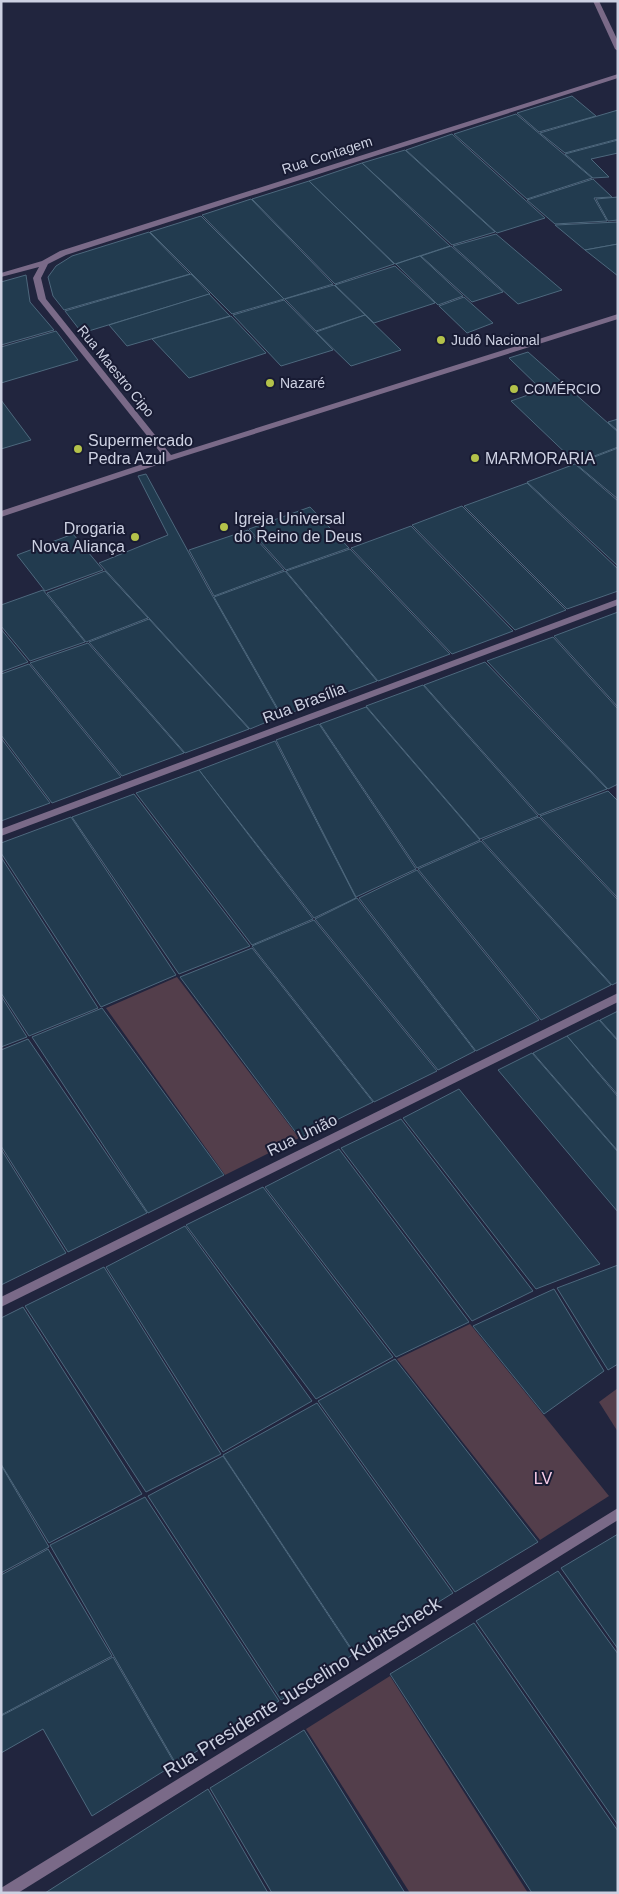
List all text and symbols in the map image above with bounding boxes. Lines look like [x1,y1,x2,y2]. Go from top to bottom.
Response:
street label: Rua Contagem [280,133,374,177]
street label: Rua Maestro Cipo [74,322,158,420]
place label: Judô Nacional [451,332,540,348]
marker: Judô Nacional [435,334,447,346]
place label: Nazaré [280,375,325,391]
marker: Nazaré [264,377,276,389]
place label: COMÉRCIO [524,381,601,397]
marker: COMÉRCIO [508,383,520,395]
place label: Supermercado Pedra Azul [88,432,193,467]
marker: Supermercado Pedra Azul [72,443,84,455]
place label: MARMORARIA [485,450,596,467]
marker: MARMORARIA [469,452,481,464]
place label: Igreja Universal do Reino de Deus [234,510,362,545]
place label: Drogaria Nova Aliança [32,520,125,555]
marker: Igreja Universal do Reino de Deus [218,521,230,533]
marker: Drogaria Nova Aliança [129,531,141,543]
street label: Rua Brasília [260,679,348,727]
street label: Rua União [264,1111,340,1159]
park label: LV [534,1470,553,1487]
street label: Rua Presidente Juscelino Kubitscheck [159,1592,445,1782]

